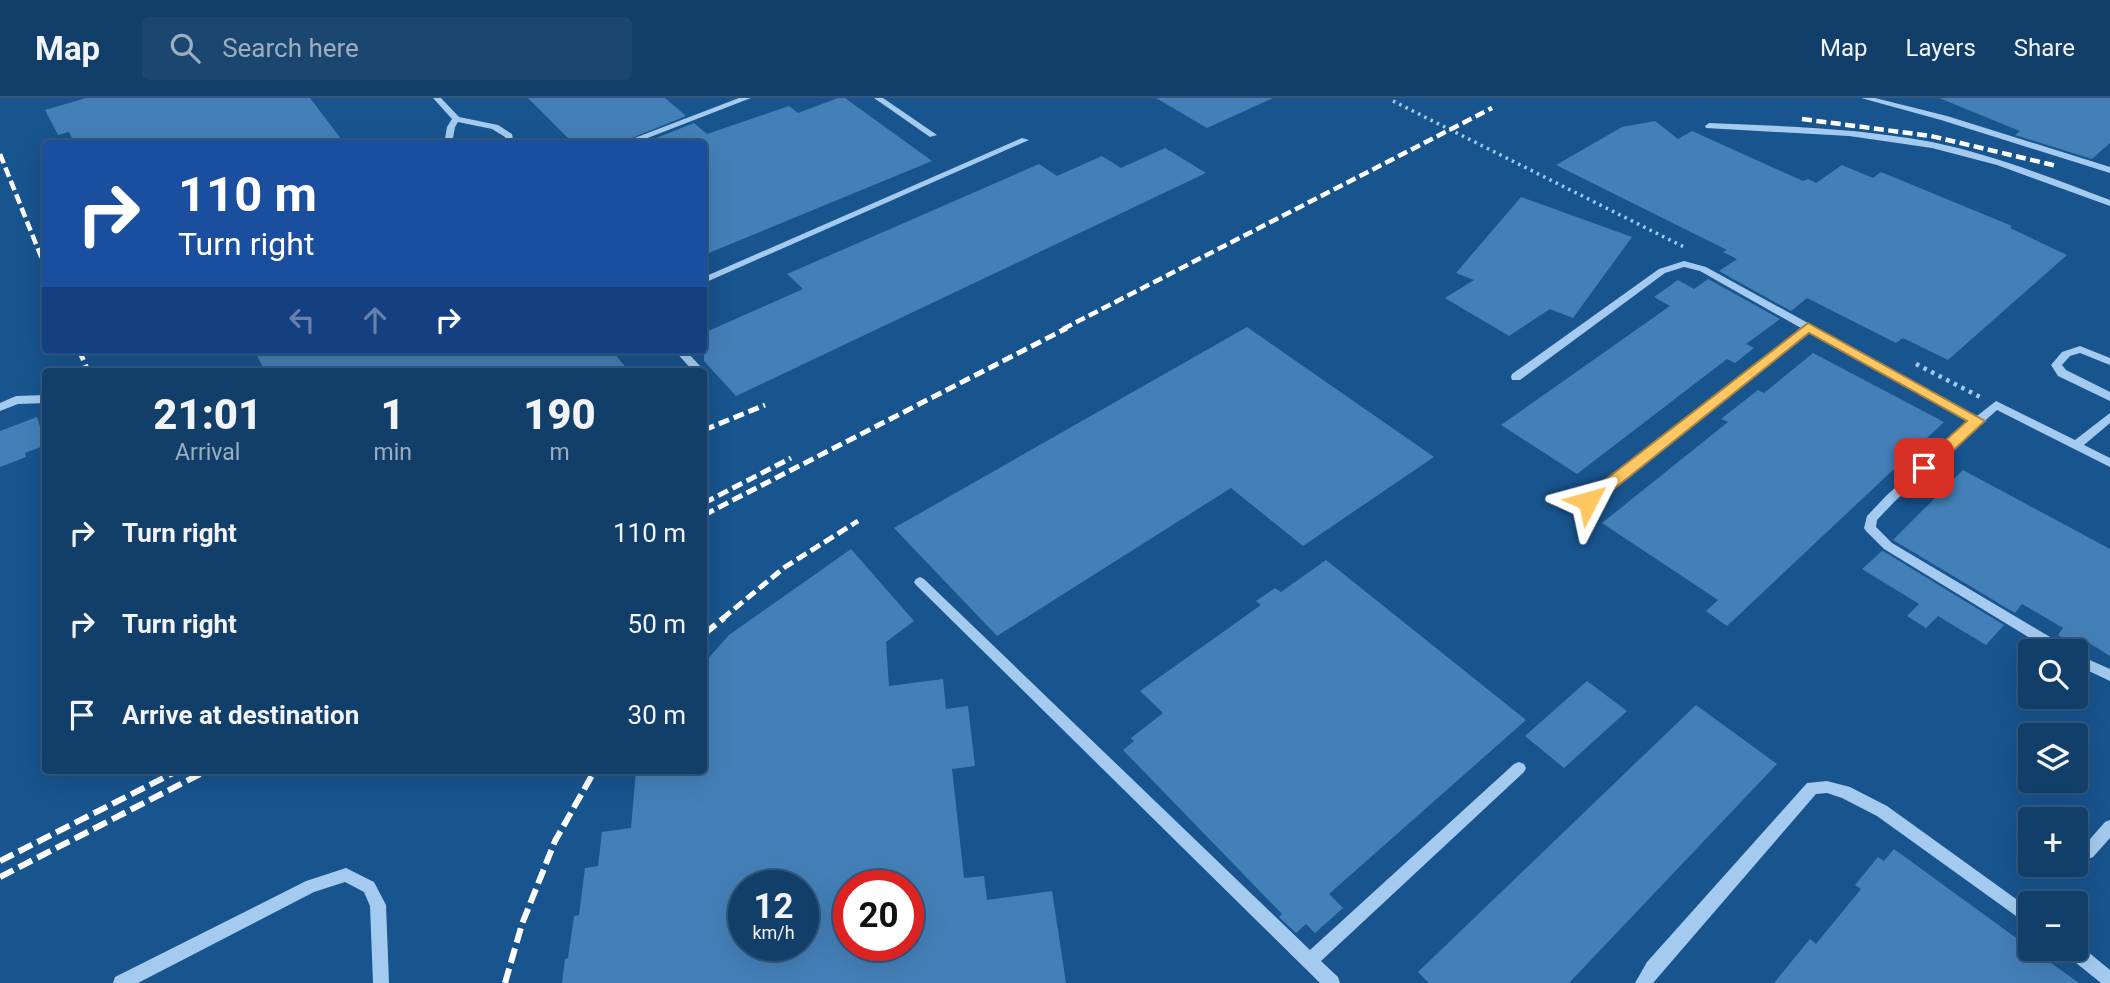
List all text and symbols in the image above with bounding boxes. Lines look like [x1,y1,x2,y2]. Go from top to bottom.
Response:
search box [142,17,632,80]
text: Map [35,29,100,68]
icon: search [166,29,204,67]
text: Search here [222,33,359,63]
text: Map [1820,34,1868,62]
text: Layers [1906,34,1976,62]
text: Share [2014,34,2075,62]
text: 110 m [178,166,317,223]
icon: right [63,168,154,259]
text: Turn right [178,225,314,263]
icon: left [283,301,321,339]
icon: ahead [356,301,394,339]
icon: right [429,301,467,339]
text: 21:01 [153,390,262,439]
text: 1 [381,390,405,439]
text: 190 [523,390,596,439]
pin [1894,438,1954,498]
text: Arrival [175,439,240,466]
text: min [373,439,412,466]
text: m [549,439,570,466]
icon: arrive [1905,449,1943,487]
position arrow [1551,464,1625,538]
icon: right [63,514,101,552]
text: Turn right [122,518,237,548]
text: 110 m [613,518,686,548]
icon: right [63,605,101,643]
text: Turn right [122,609,237,639]
text: 50 m [628,609,686,639]
map controls [2018,639,2088,961]
button: search [2018,639,2088,709]
icon: arrive [63,696,101,734]
text: Arrive at destination [122,700,359,730]
text: 30 m [628,700,686,730]
button: layers [2018,723,2088,793]
button: + [2018,807,2088,877]
speed limit sign: 20 [833,870,924,961]
text: 12 [753,886,794,927]
button: − [2018,891,2088,961]
text: km/h [752,922,795,943]

